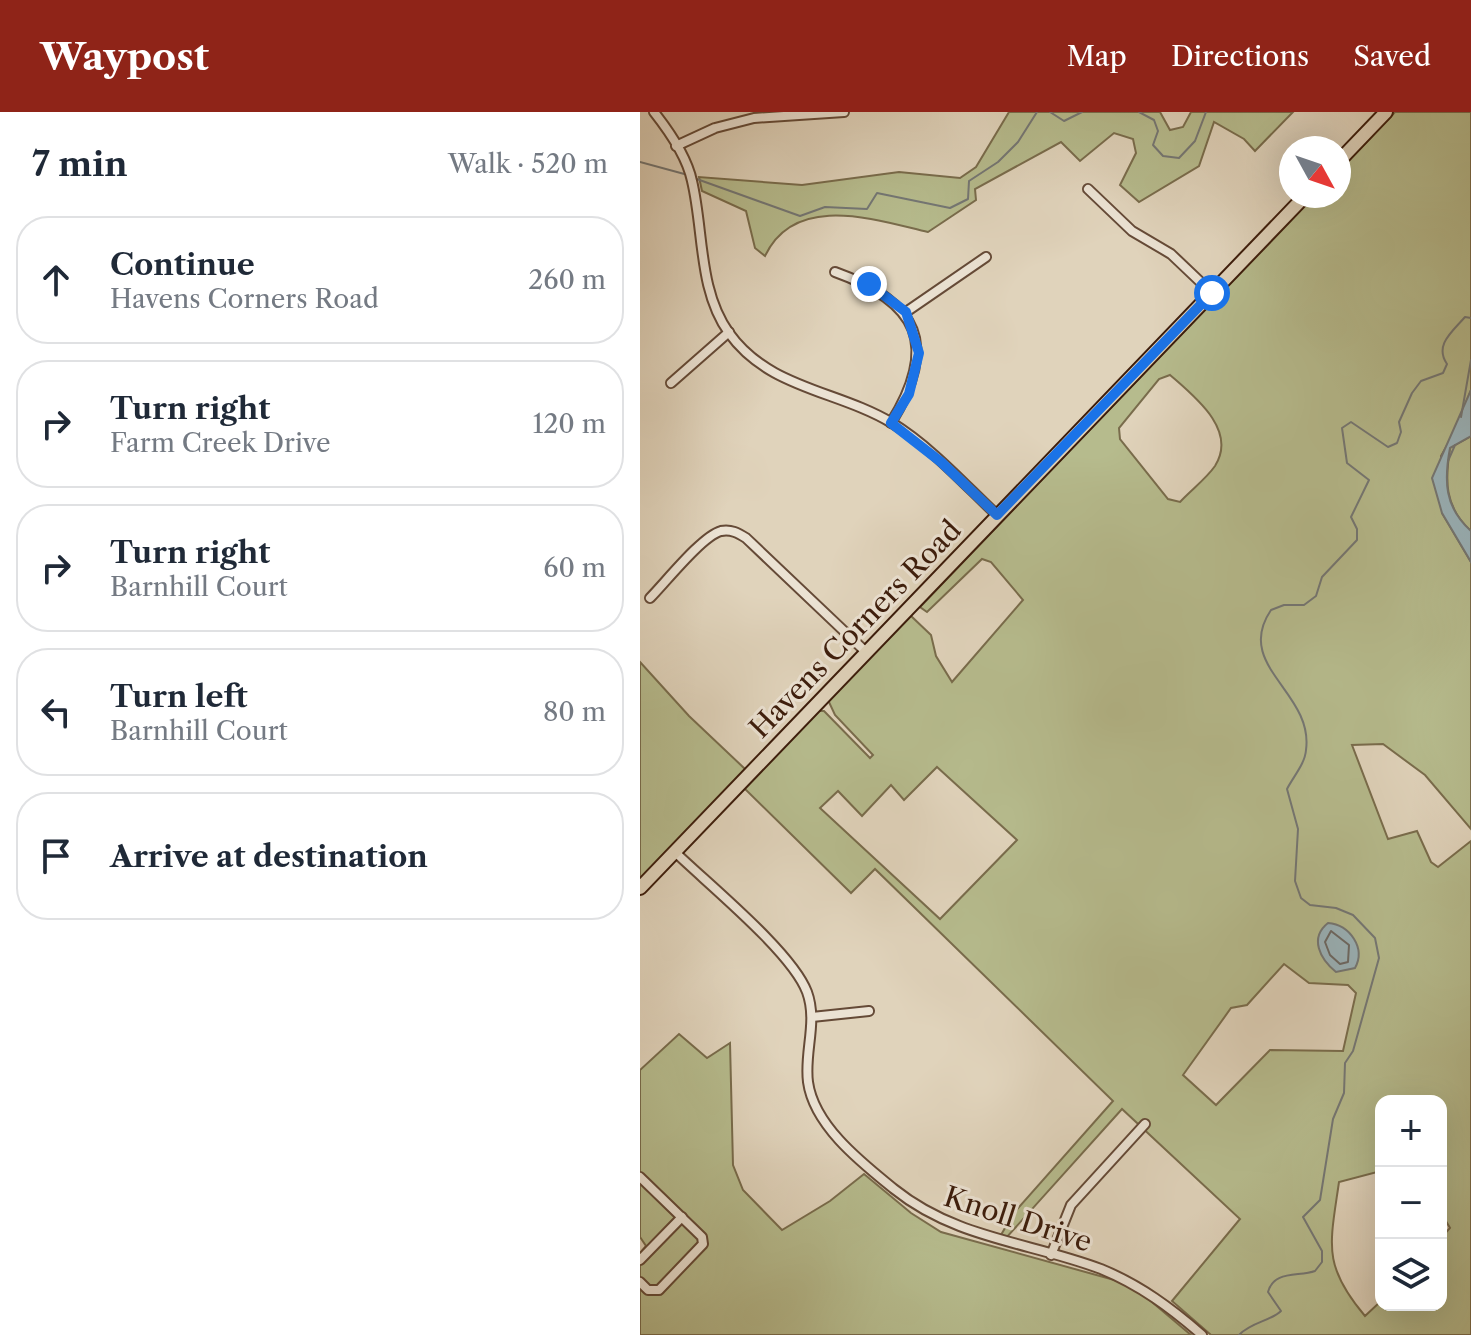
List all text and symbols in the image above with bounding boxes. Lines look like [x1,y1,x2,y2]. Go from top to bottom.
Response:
text: Waypost [40,33,209,80]
text: Map [1067,39,1127,73]
text: Directions [1171,39,1309,73]
text: Saved [1353,39,1431,73]
north arrow [1279,136,1351,208]
text: 7 min [32,143,128,185]
text: Walk · 520 m [448,148,608,180]
text: Continue [110,246,255,283]
icon: ahead [34,258,78,302]
text: 260 m [528,264,606,296]
route end [851,266,887,302]
route start [1194,275,1230,311]
text: Havens Corners Road [110,283,379,315]
text: Turn right [110,390,270,427]
icon: right [34,402,78,446]
text: 120 m [532,408,606,440]
text: Farm Creek Drive [110,427,331,459]
street label: Havens Corners Road [742,513,968,745]
text: Turn right [110,534,270,571]
icon: right [34,546,78,590]
text: 60 m [543,552,606,584]
text: Barnhill Court [110,571,288,603]
text: Turn left [110,678,247,715]
icon: left [34,690,78,734]
text: 80 m [543,696,606,728]
text: Barnhill Court [110,715,288,747]
icon: arrive [34,834,78,878]
text: Arrive at destination [110,838,428,875]
map controls [1375,1095,1447,1311]
button: + [1375,1095,1447,1167]
button: − [1375,1167,1447,1239]
street label: Knoll Drive [940,1179,1096,1259]
button: layers [1375,1239,1447,1311]

